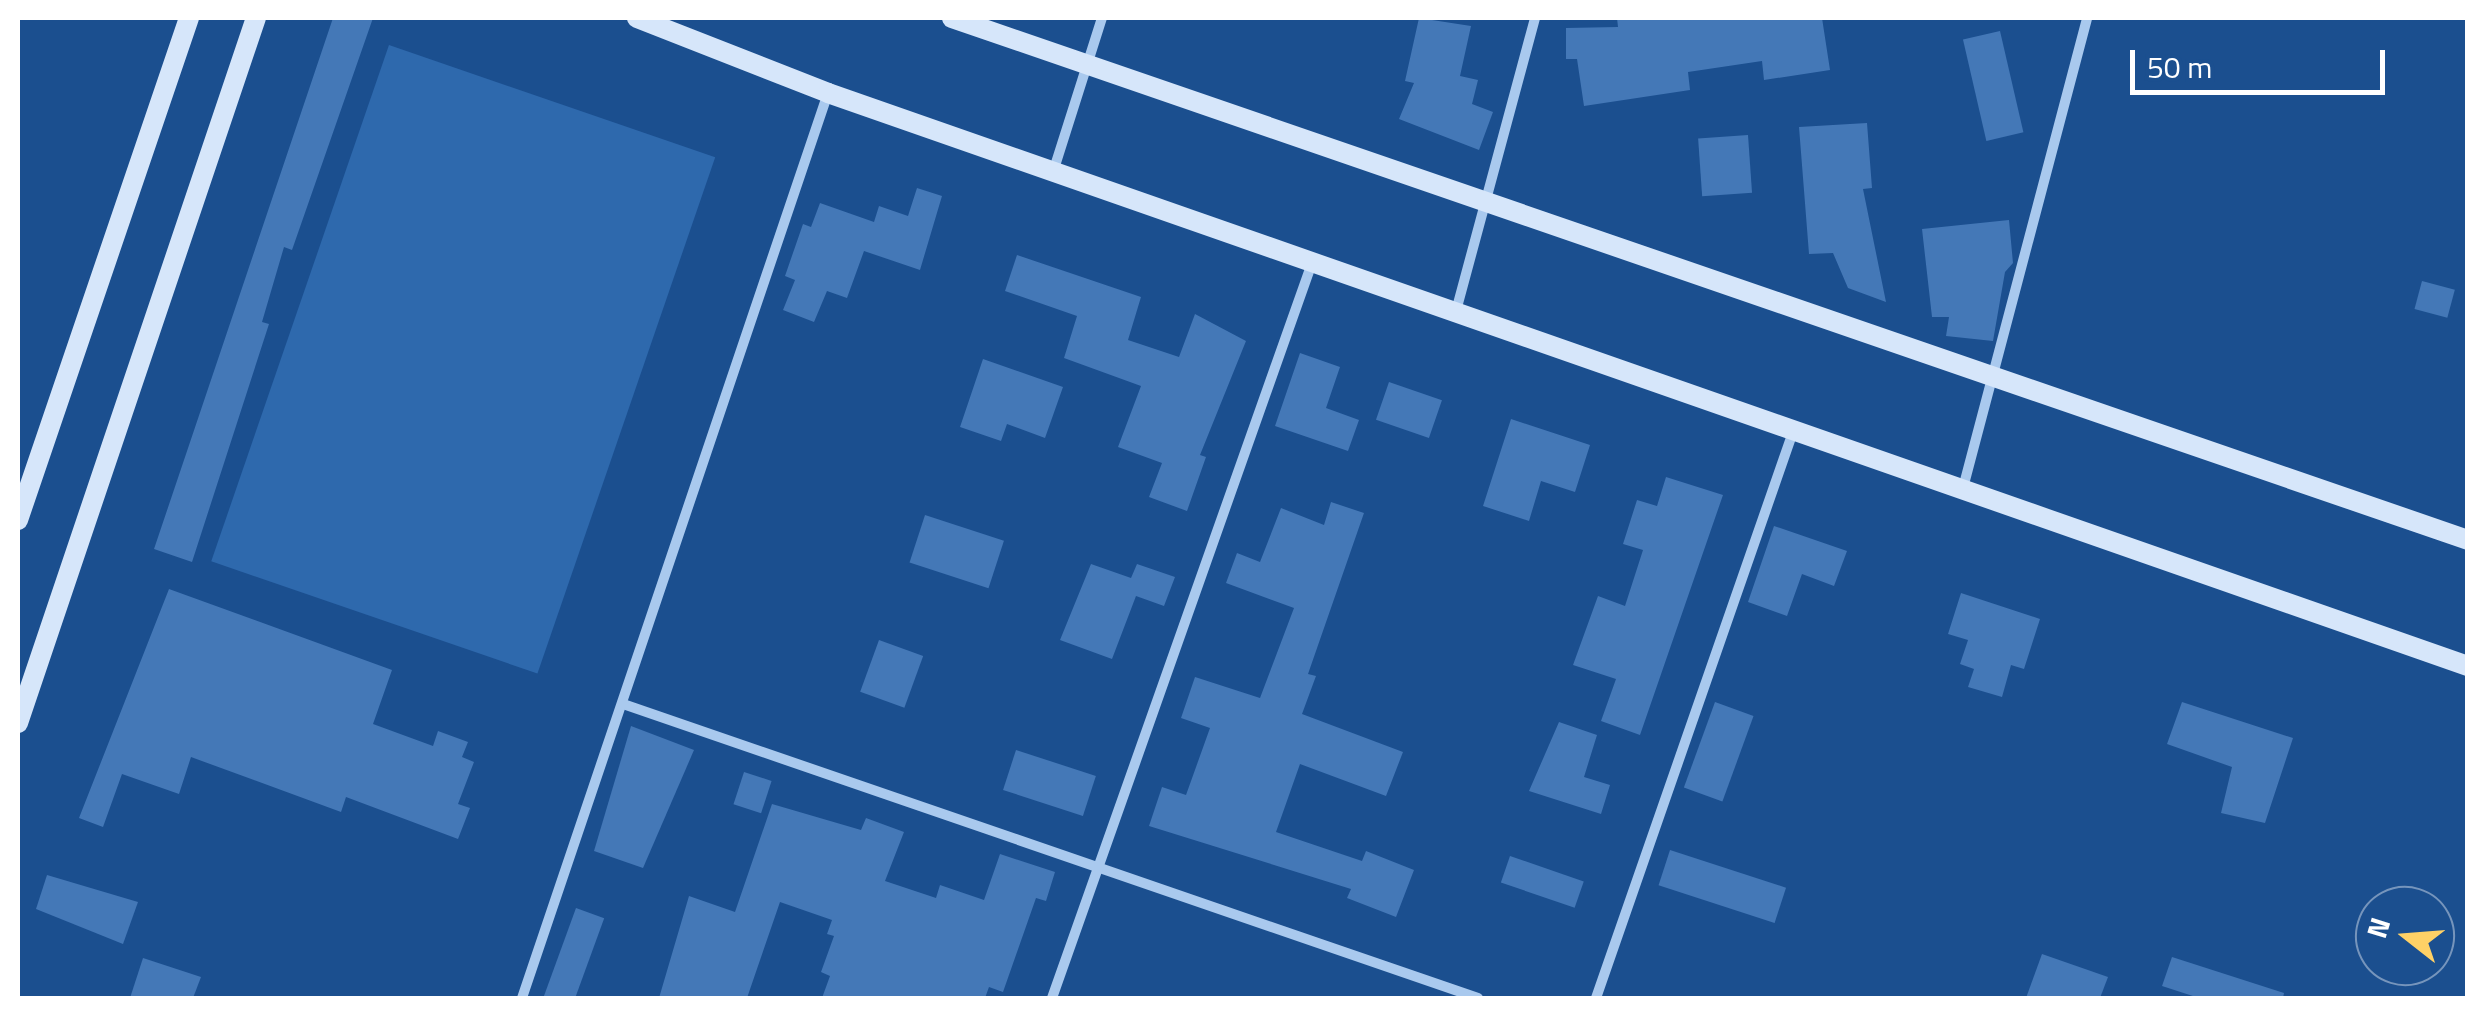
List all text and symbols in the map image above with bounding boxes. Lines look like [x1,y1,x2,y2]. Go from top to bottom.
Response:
scale bar [2135,30,2390,92]
text: 50 m [2147,44,2212,90]
north arrow [2355,886,2455,986]
text: N [2354,912,2401,943]

